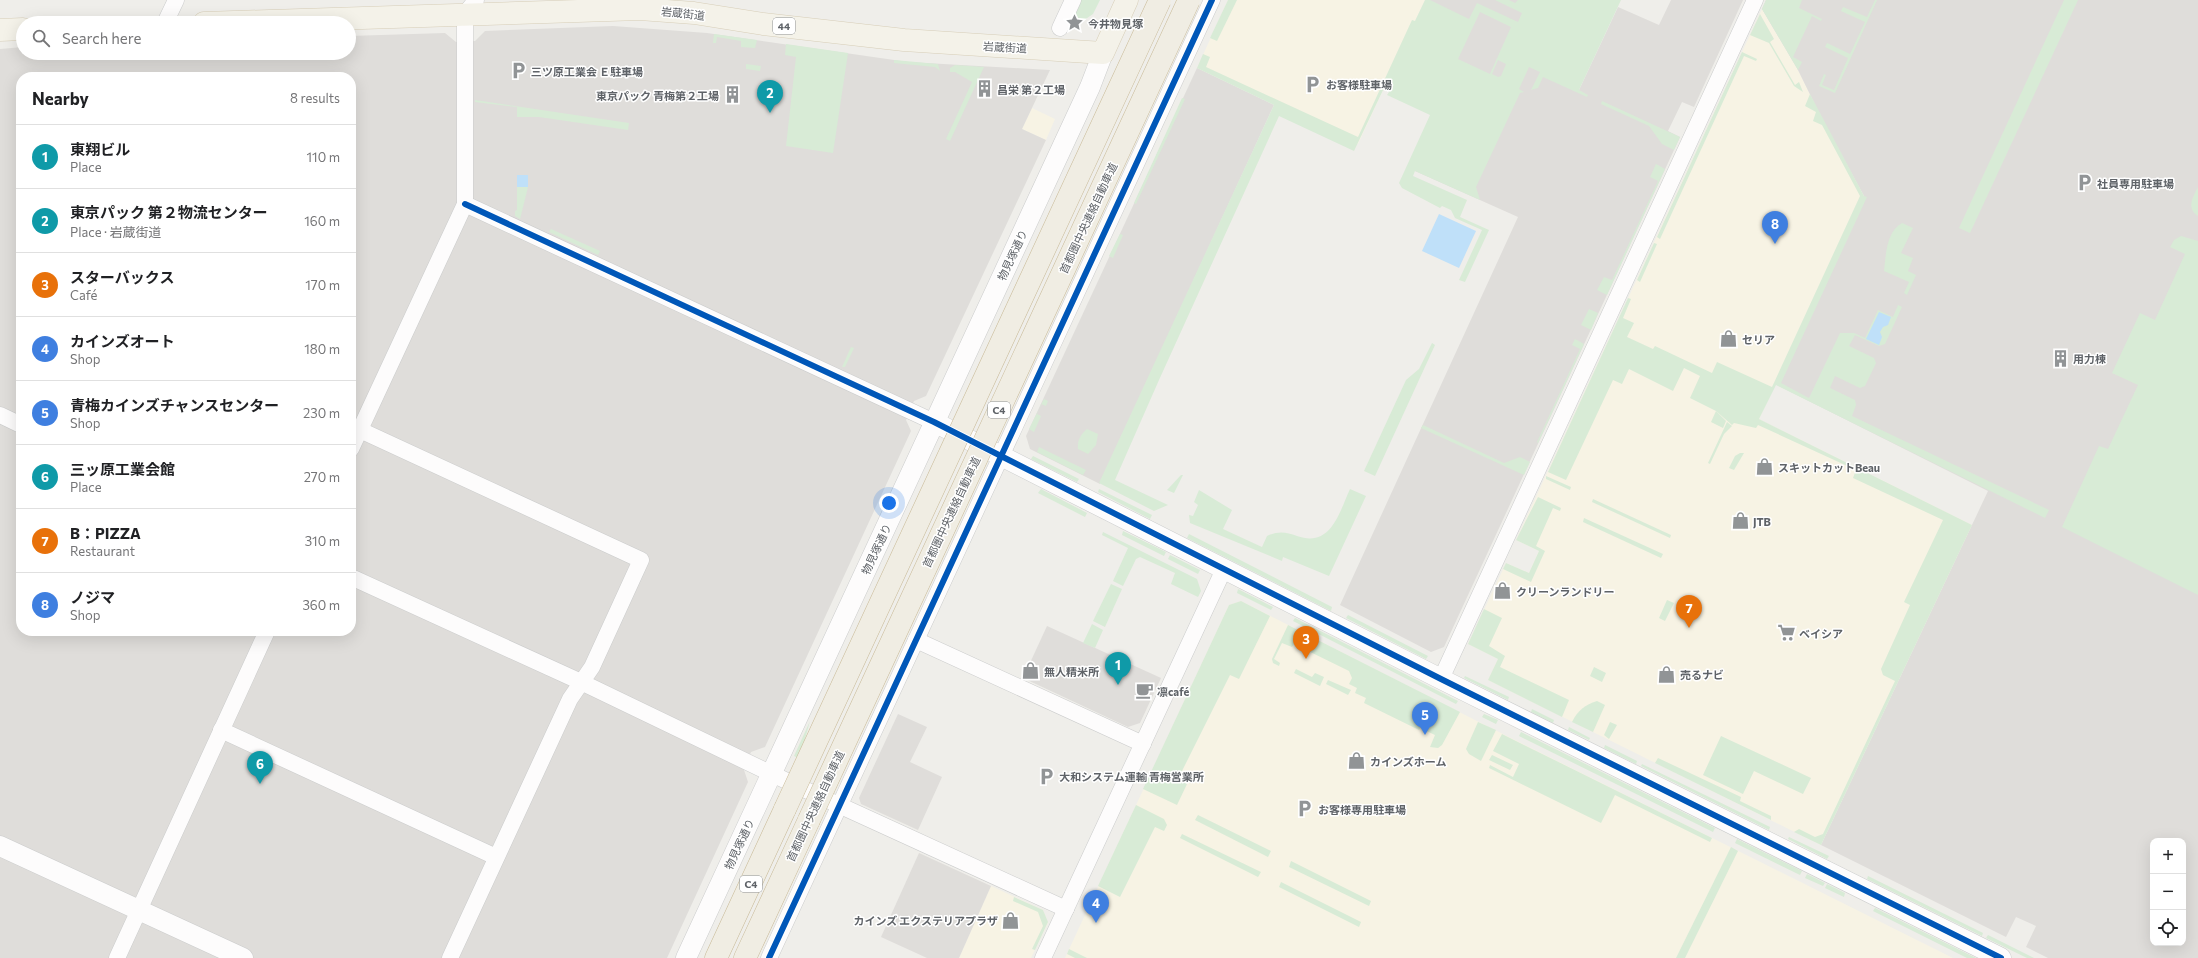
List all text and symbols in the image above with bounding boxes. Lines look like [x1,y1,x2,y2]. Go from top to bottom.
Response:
street label: 岩蔵街道 [660,4,706,22]
place icon: 今井物見塚 [1065,13,1085,33]
search box [16,16,356,60]
place label: 今井物見塚 [1088,17,1144,30]
road number: 44 [773,18,795,34]
icon: search [30,27,52,49]
text: Search here [62,29,141,47]
street label: 岩蔵街道 [983,39,1027,55]
parking icon: 三ツ原工業会 Ｅ駐車場 [508,61,528,81]
place label: 三ツ原工業会 Ｅ駐車場 [531,65,643,78]
parking icon: お客様駐車場 [1303,74,1323,94]
place label: お客様駐車場 [1326,78,1392,91]
building icon: 昌栄 第２工場 [974,79,994,99]
pin: 2 [757,80,783,113]
place label: 昌栄 第２工場 [997,83,1065,96]
building icon: 東京パック 青梅第２工場 [722,85,742,105]
text: Nearby [32,88,89,109]
place label: 東京パック 青梅第２工場 [596,89,719,102]
text: 8 results [290,90,340,106]
text: 東翔ビル [70,140,130,158]
text: 1 [42,149,48,165]
text: 110 m [307,149,340,165]
text: Place [70,159,102,175]
street label: 首都圏中央連絡自動車道 [1057,160,1119,276]
parking icon: 社員専用駐車場 [2074,173,2094,193]
place label: 社員専用駐車場 [2097,177,2174,190]
text: 東京パック 第２物流センター [70,203,268,221]
pin: 8 [1762,211,1788,244]
text: 2 [41,213,49,229]
text: 160 m [304,213,340,229]
text: Place · 岩蔵街道 [70,224,162,240]
street label: 物見塚通り [994,227,1030,283]
text: スターバックス [70,268,174,286]
text: 3 [41,277,49,293]
text: 170 m [305,277,340,293]
text: Café [70,287,97,303]
shop icon: セリア [1719,329,1739,349]
text: カインズオート [70,332,175,350]
place label: セリア [1742,333,1775,346]
text: 4 [41,341,49,357]
text: 180 m [304,341,340,357]
building icon: 用力棟 [2050,348,2070,368]
text: Shop [70,351,101,367]
place label: 用力棟 [2073,352,2106,365]
text: 青梅カインズチャンスセンター [70,396,279,414]
road number: C4 [988,402,1010,418]
text: 5 [41,405,49,421]
text: 230 m [303,405,340,421]
text: Shop [70,415,101,431]
street label: 首都圏中央連絡自動車道 [920,454,982,570]
shop icon: スキットカットBeau [1755,457,1775,477]
text: 三ッ原工業会館 [70,460,175,478]
place label: スキットカットBeau [1778,461,1880,474]
text: 6 [41,469,49,485]
text: 270 m [304,469,340,485]
text: Place [70,479,102,495]
your location [879,493,899,513]
shop icon: JTB [1730,511,1750,531]
place label: JTB [1753,515,1771,529]
street label: 物見塚通り [858,521,894,577]
text: B：PIZZA [70,524,141,542]
text: 7 [41,533,49,549]
text: 310 m [305,533,340,549]
text: Restaurant [70,543,135,559]
shop icon: クリーンランドリー [1493,581,1513,601]
place label: クリーンランドリー [1516,585,1614,598]
text: ノジマ [70,588,115,606]
pin: 7 [1676,595,1702,628]
text: 8 [41,597,49,613]
text: 360 m [302,597,340,613]
text: Shop [70,607,101,623]
supermarket icon: ベイシア [1776,623,1796,643]
pin: 3 [1293,626,1319,659]
place label: ベイシア [1799,627,1843,640]
pin: 1 [1105,652,1131,685]
shop icon: 無人精米所 [1021,661,1041,681]
shop icon: 売るナビ [1657,664,1677,684]
place label: 無人精米所 [1044,665,1099,678]
place label: 売るナビ [1680,668,1724,681]
cafe icon: 凛café [1134,681,1154,701]
place label: 凛café [1157,685,1189,698]
pin: 5 [1412,702,1438,735]
street label: 首都圏中央連絡自動車道 [784,748,846,864]
pin: 6 [247,751,273,784]
shop icon: カインズホーム [1347,751,1367,771]
place label: カインズホーム [1370,755,1446,768]
parking icon: 大和システム運輸 青梅営業所 [1036,766,1056,786]
place label: 大和システム運輸 青梅営業所 [1059,770,1204,783]
parking icon: お客様専用駐車場 [1295,799,1315,819]
place label: お客様専用駐車場 [1318,803,1406,816]
street label: 物見塚通り [721,816,757,872]
map controls [2150,838,2186,946]
button: + [2150,838,2186,874]
button: − [2150,874,2186,910]
road number: C4 [740,876,762,892]
pin: 4 [1083,890,1109,923]
shop icon: カインズ エクステリアプラザ [1001,910,1021,930]
button: locate [2150,910,2186,946]
place label: カインズ エクステリアプラザ [853,914,998,927]

